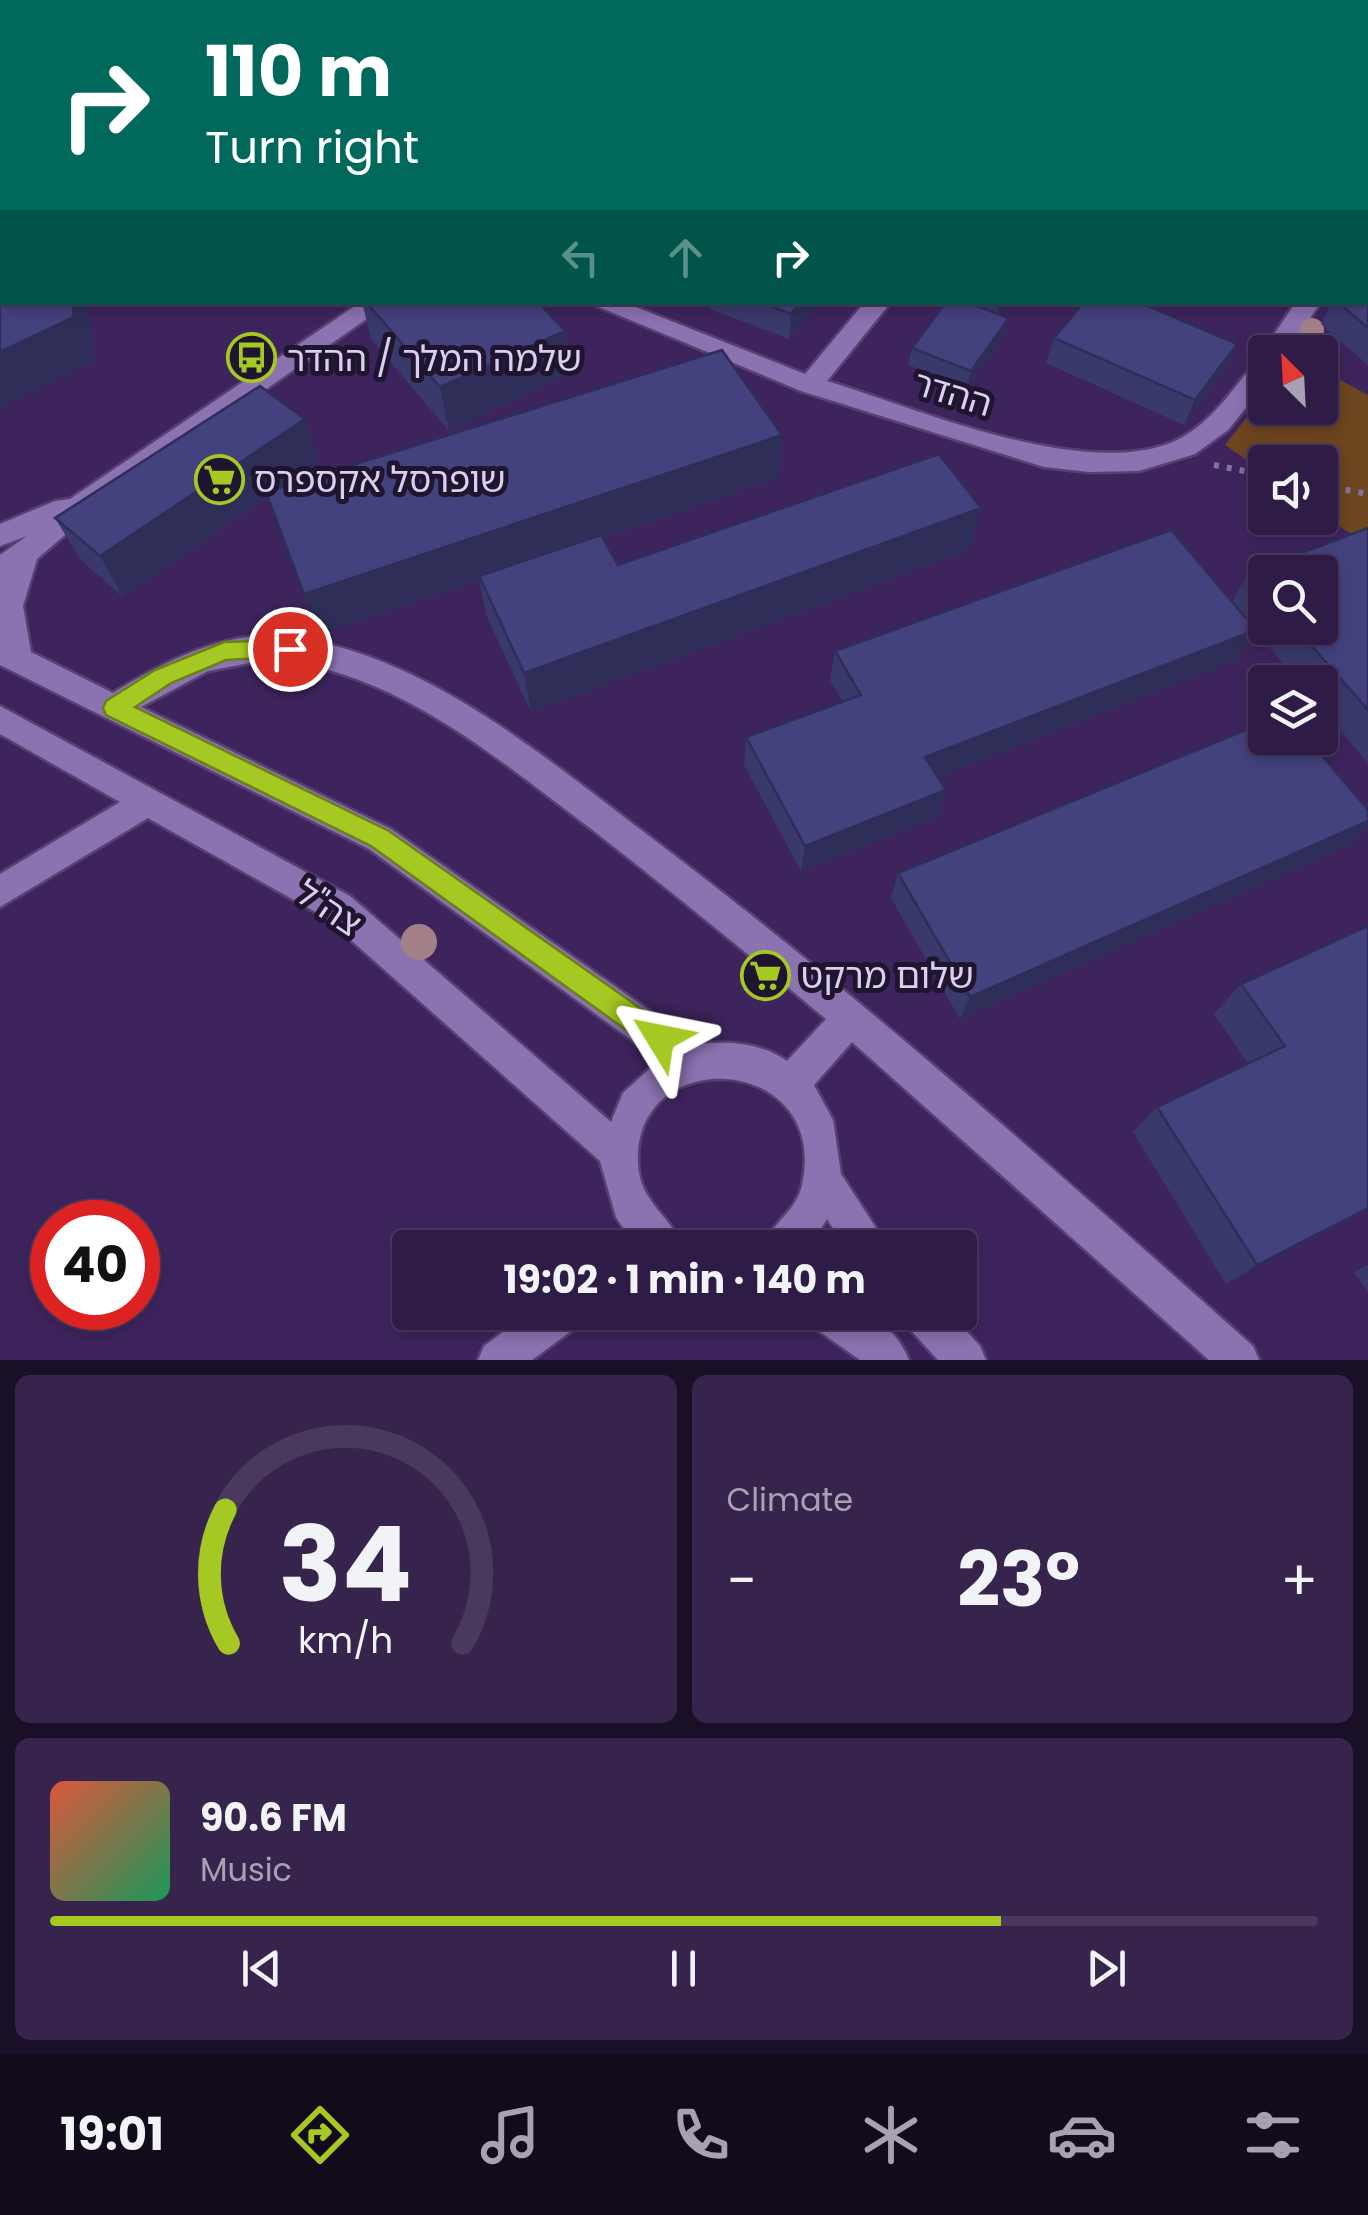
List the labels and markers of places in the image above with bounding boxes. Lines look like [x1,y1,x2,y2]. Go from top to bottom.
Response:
bus stop icon: שלמה המלך / ההדר [226,332,278,384]
place label: שלמה המלך / ההדר [287,334,582,383]
supermarket icon: שופרסל אקספרס [193,453,245,505]
place label: שופרסל אקספרס [254,455,506,504]
pin [248,607,333,692]
supermarket icon: שלום מרקט [740,949,792,1001]
place label: שלום מרקט [801,951,974,1000]

